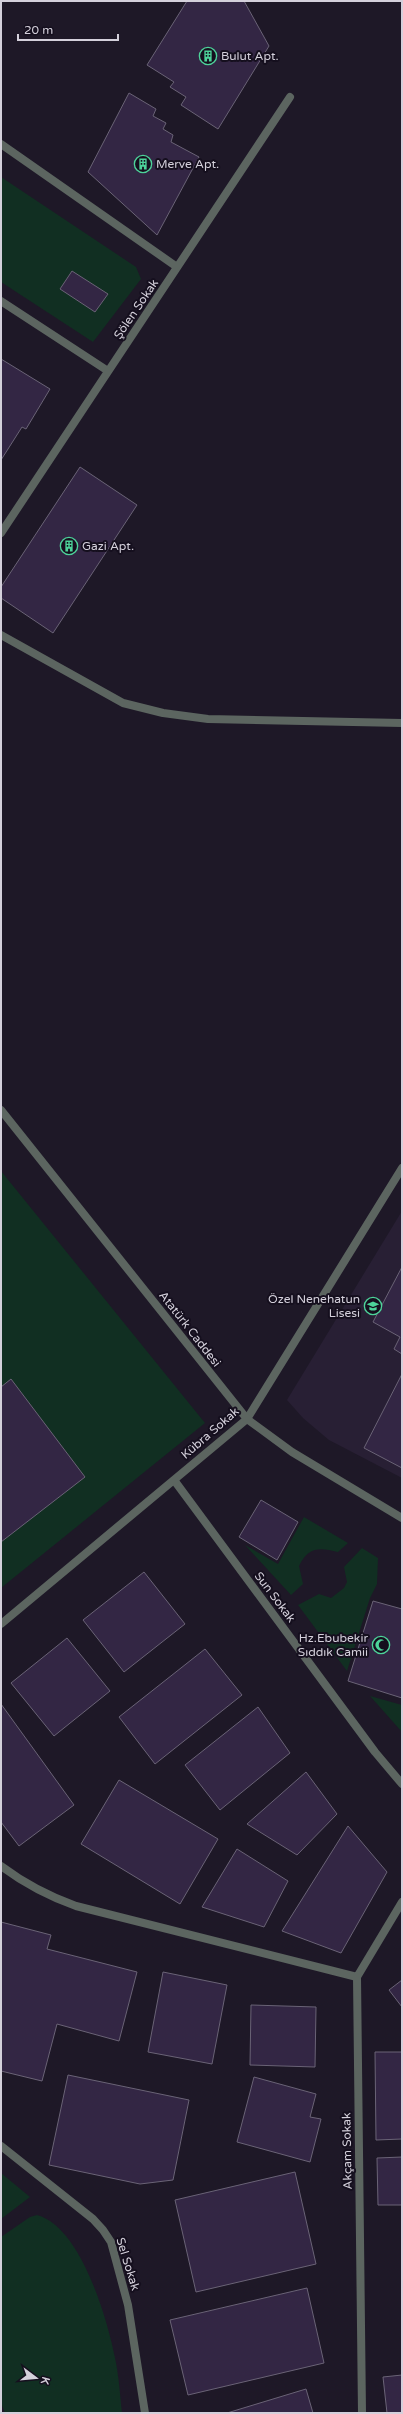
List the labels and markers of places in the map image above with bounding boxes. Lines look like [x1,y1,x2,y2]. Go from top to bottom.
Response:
building icon: Bulut Apt. [198,46,218,66]
place label: Bulut Apt. [221,49,279,63]
building icon: Merve Apt. [133,154,153,174]
place label: Merve Apt. [156,157,219,171]
building icon: Gazi Apt. [59,536,79,556]
place label: Gazi Apt. [82,539,134,553]
place label: Özel Nenehatun Lisesi [268,1292,360,1320]
school or university icon: Özel Nenehatun Lisesi [363,1296,383,1316]
place label: Hz.Ebubekir Sıddık Camii [298,1631,368,1659]
mosque icon: Hz.Ebubekir Sıddık Camii [371,1635,391,1655]

